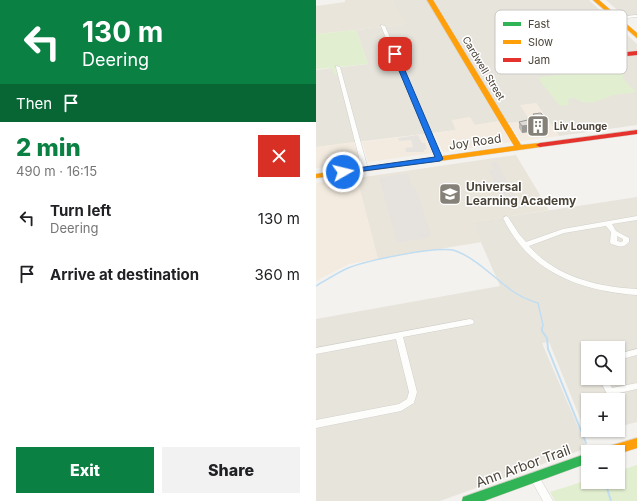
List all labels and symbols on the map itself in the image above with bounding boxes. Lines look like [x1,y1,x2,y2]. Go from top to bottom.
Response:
legend [495,10,627,74]
text: Fast [528,17,550,31]
street label: Cardwell Street [460,34,508,103]
text: Slow [528,35,553,49]
pin [378,37,412,71]
text: Jam [528,53,550,67]
building icon: Liv Lounge [525,113,551,139]
place label: Liv Lounge [554,120,607,133]
street label: Joy Road [448,130,502,153]
position arrow [322,151,364,193]
place label: Universal Learning Academy [466,179,577,208]
school or university icon: Universal Learning Academy [437,181,463,207]
street label: Ann Arbor Trail [473,441,573,491]

